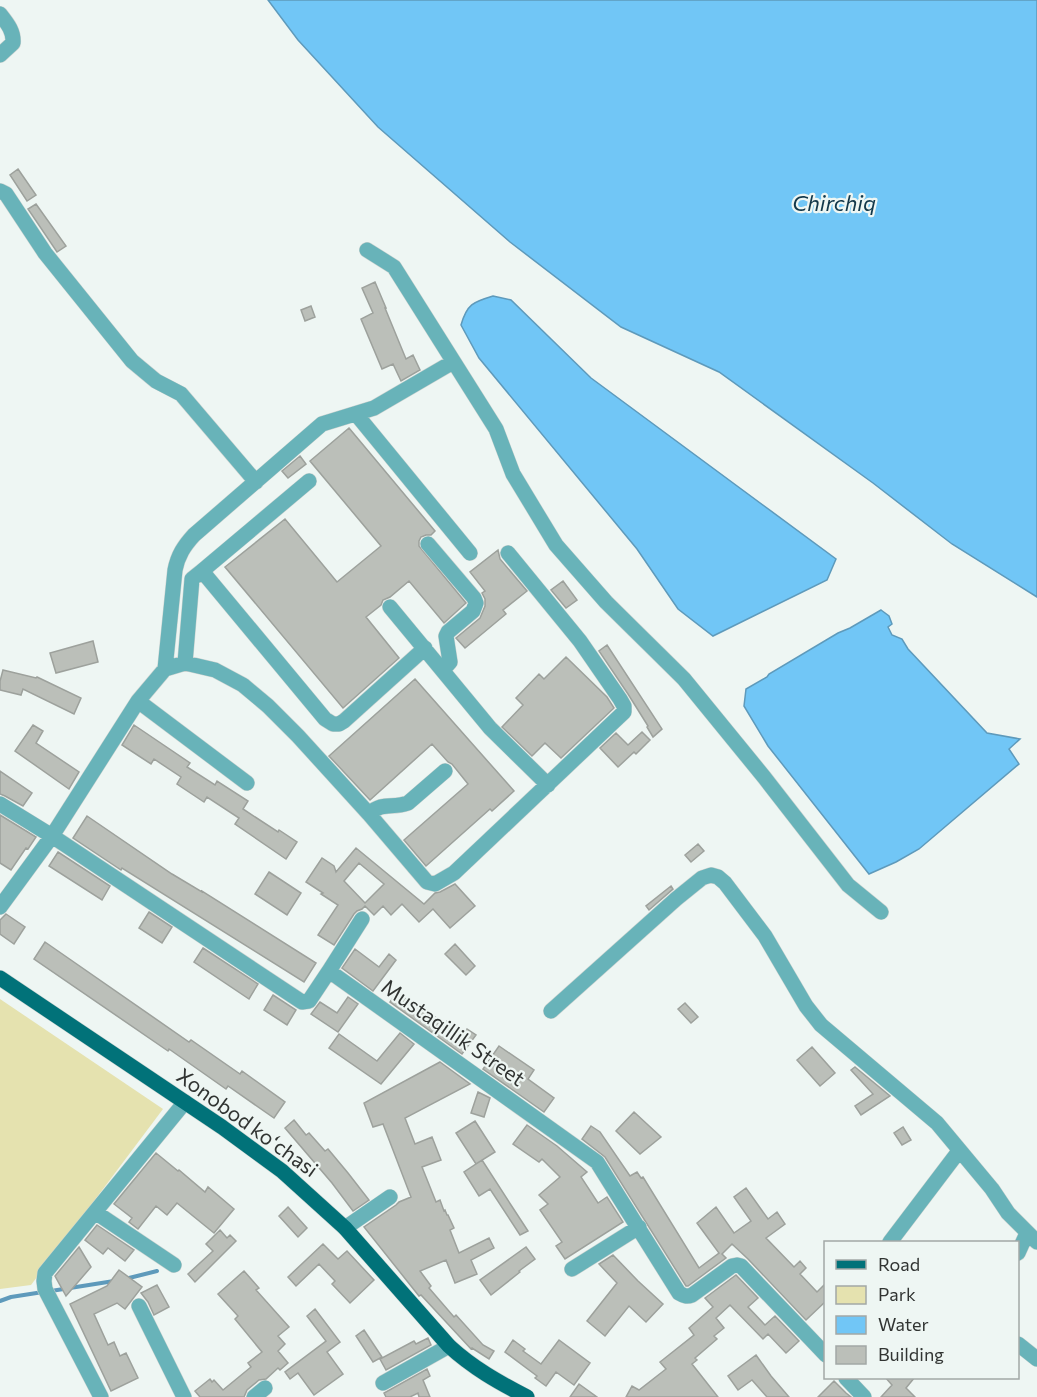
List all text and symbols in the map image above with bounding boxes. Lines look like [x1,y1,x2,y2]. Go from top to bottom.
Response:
water label: Chirchiq [792,189,876,216]
street label: Mustaqillik Street [377,973,530,1091]
street label: Xonobod koʻchasi [172,1062,323,1181]
legend [824,1241,1019,1379]
text: Road [878,1253,920,1275]
text: Park [878,1283,916,1305]
text: Water [878,1313,929,1335]
text: Building [878,1343,944,1365]

